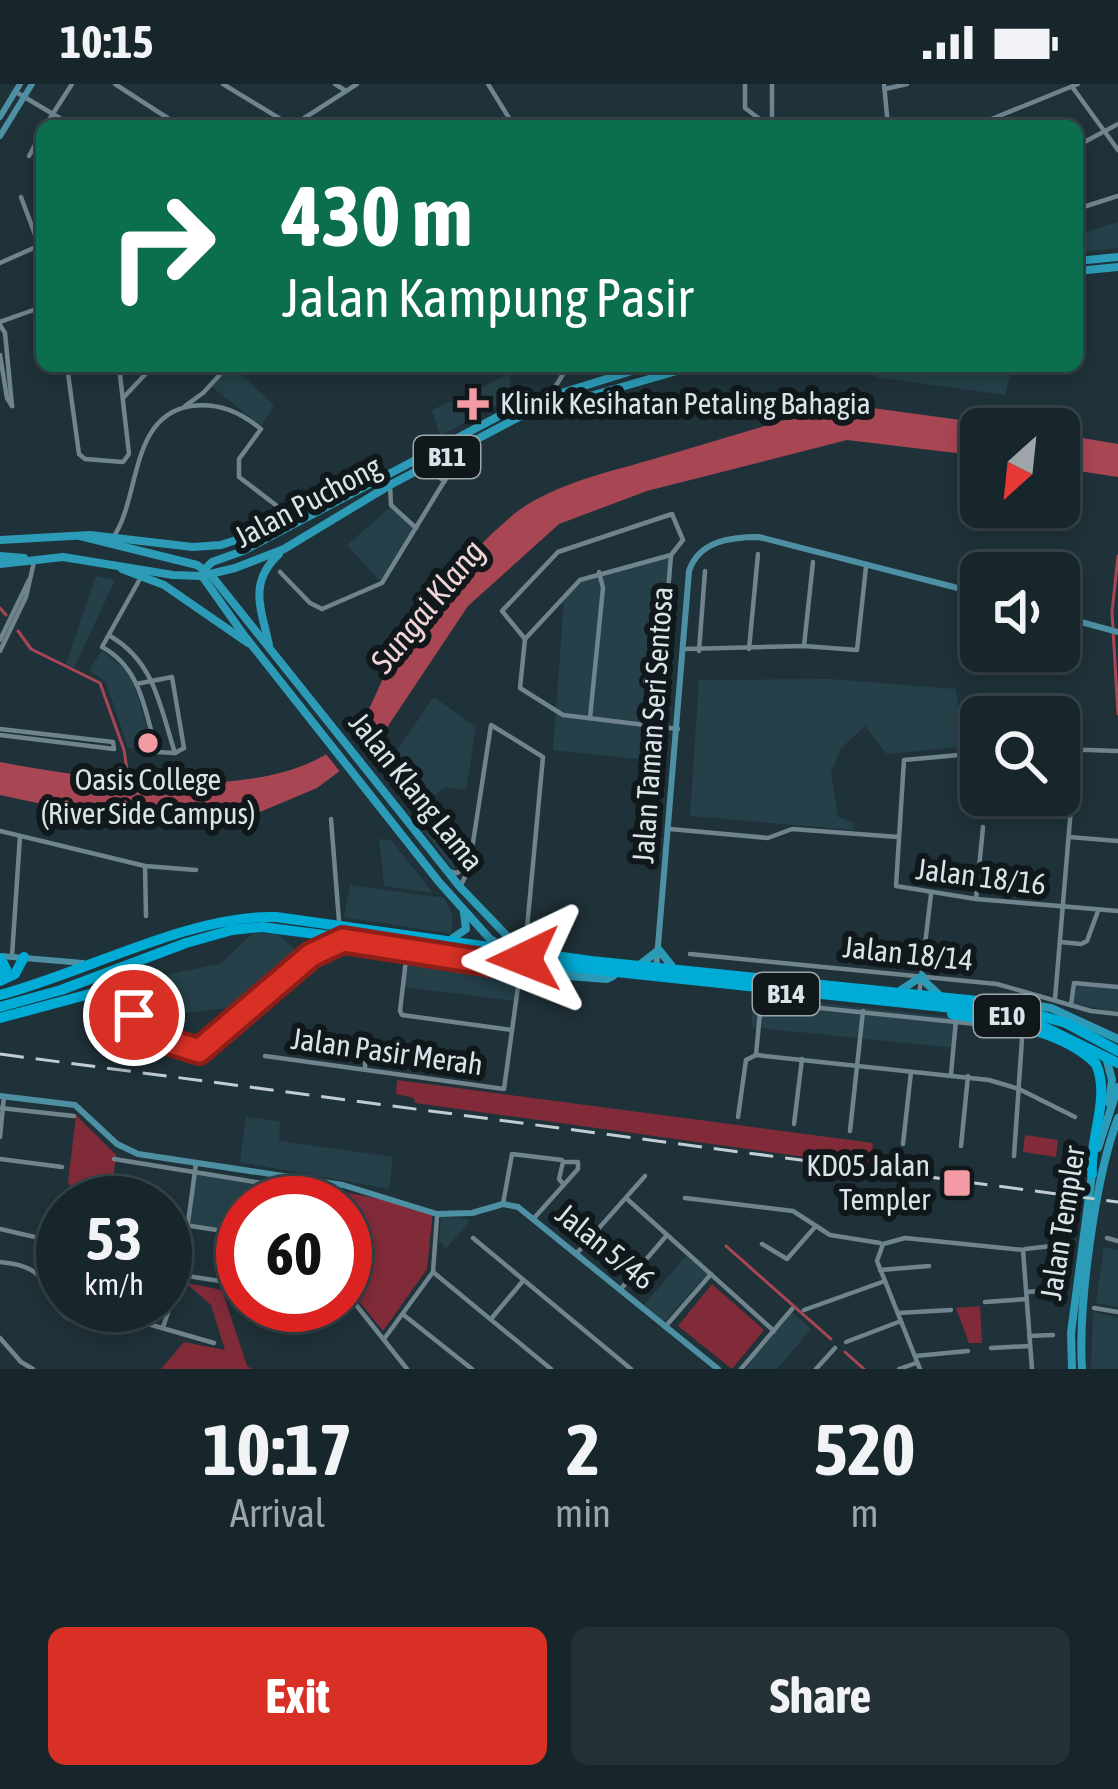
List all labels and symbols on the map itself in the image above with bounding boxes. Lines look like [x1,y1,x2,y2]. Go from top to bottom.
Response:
place label: Klinik Kesihatan Petaling Bahagia [500,386,871,420]
marker: Klinik Kesihatan Petaling Bahagia [457,388,489,420]
north arrow [960,408,1080,528]
road number: B11 [414,436,480,478]
street label: Jalan Puchong [229,448,386,554]
water label: Sungai Klang [361,532,492,681]
street label: Jalan Taman Seri Sentosa [625,585,679,864]
street label: Jalan Klang Lama [343,706,491,877]
marker: Oasis College (River Side Campus) [135,730,161,756]
place label: Oasis College (River Side Campus) [41,762,255,830]
street label: Jalan 18/16 [914,851,1048,901]
position arrow [461,896,587,1022]
street label: Jalan 18/14 [841,929,975,977]
pin [83,964,185,1066]
road number: B14 [753,973,819,1015]
road number: E10 [974,995,1040,1037]
street label: Jalan Pasir Merah [289,1021,485,1081]
street label: Jalan Templer [1033,1142,1091,1302]
place label: KD05 Jalan Templer [806,1148,931,1216]
marker: KD05 Jalan Templer [941,1167,973,1199]
speed limit sign: 60 [216,1176,372,1332]
street label: Jalan 5/46 [550,1196,662,1296]

